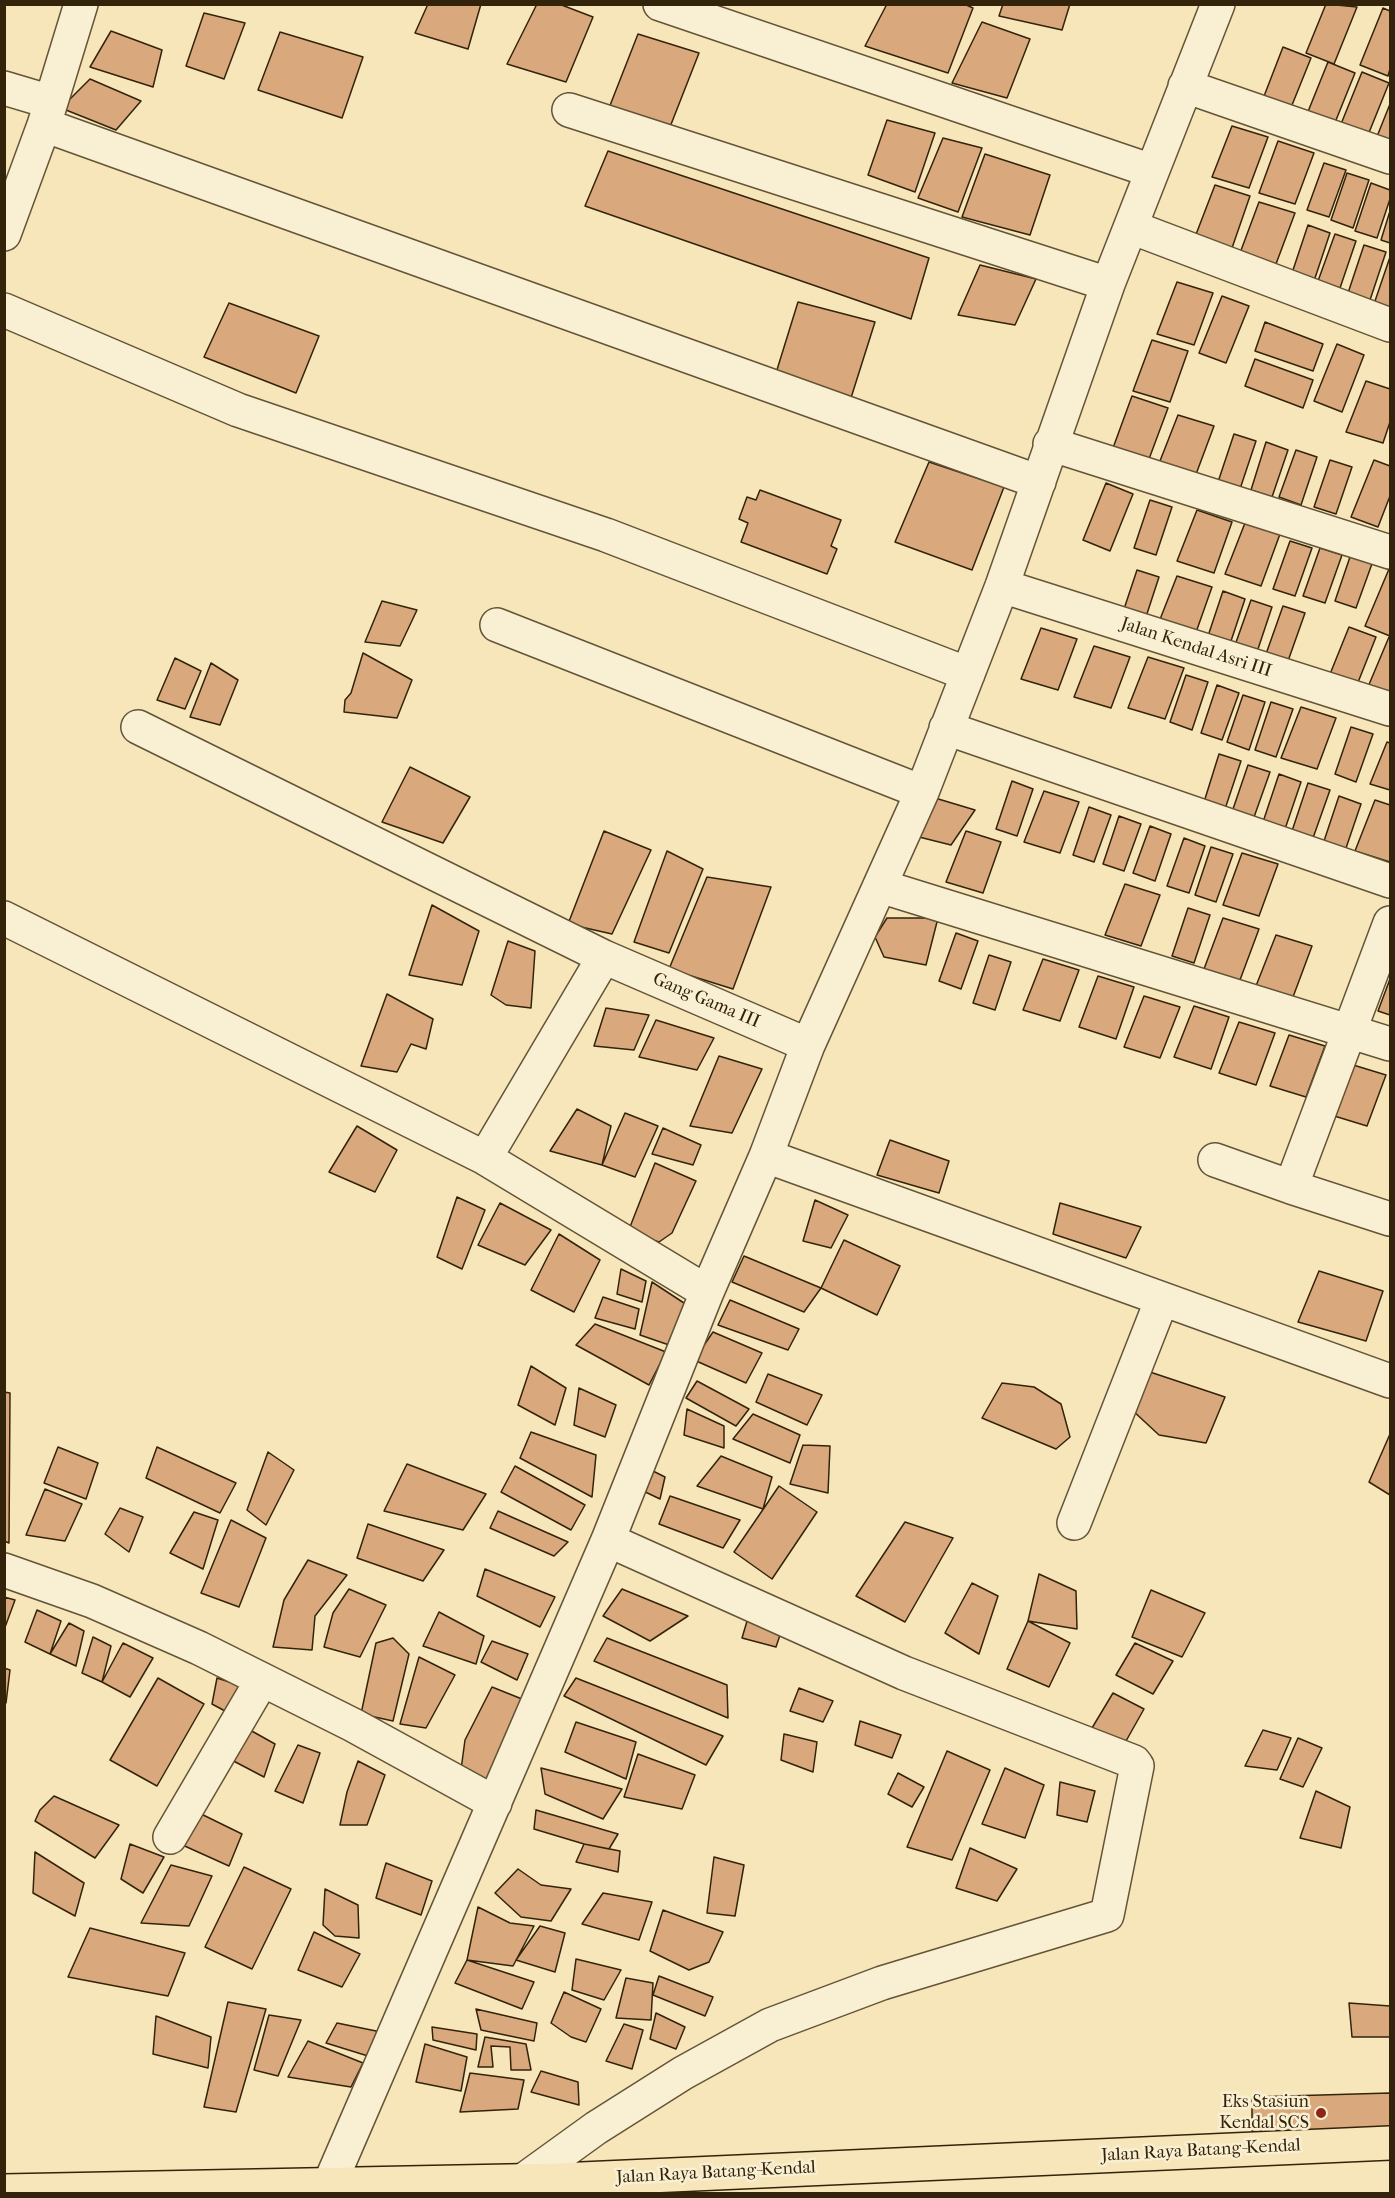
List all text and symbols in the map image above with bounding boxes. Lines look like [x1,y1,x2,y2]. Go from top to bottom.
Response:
street label: Jalan Kendal Asri III [1118,613,1274,683]
street label: Gang Gama III [649,969,763,1033]
place label: Eks Stasiun Kendal SCS [1219,2092,1309,2134]
marker: Eks Stasiun Kendal SCS [1314,2106,1328,2120]
street label: Jalan Raya Batang-Kendal [1101,2135,1301,2167]
street label: Jalan Raya Batang-Kendal [616,2157,816,2189]

